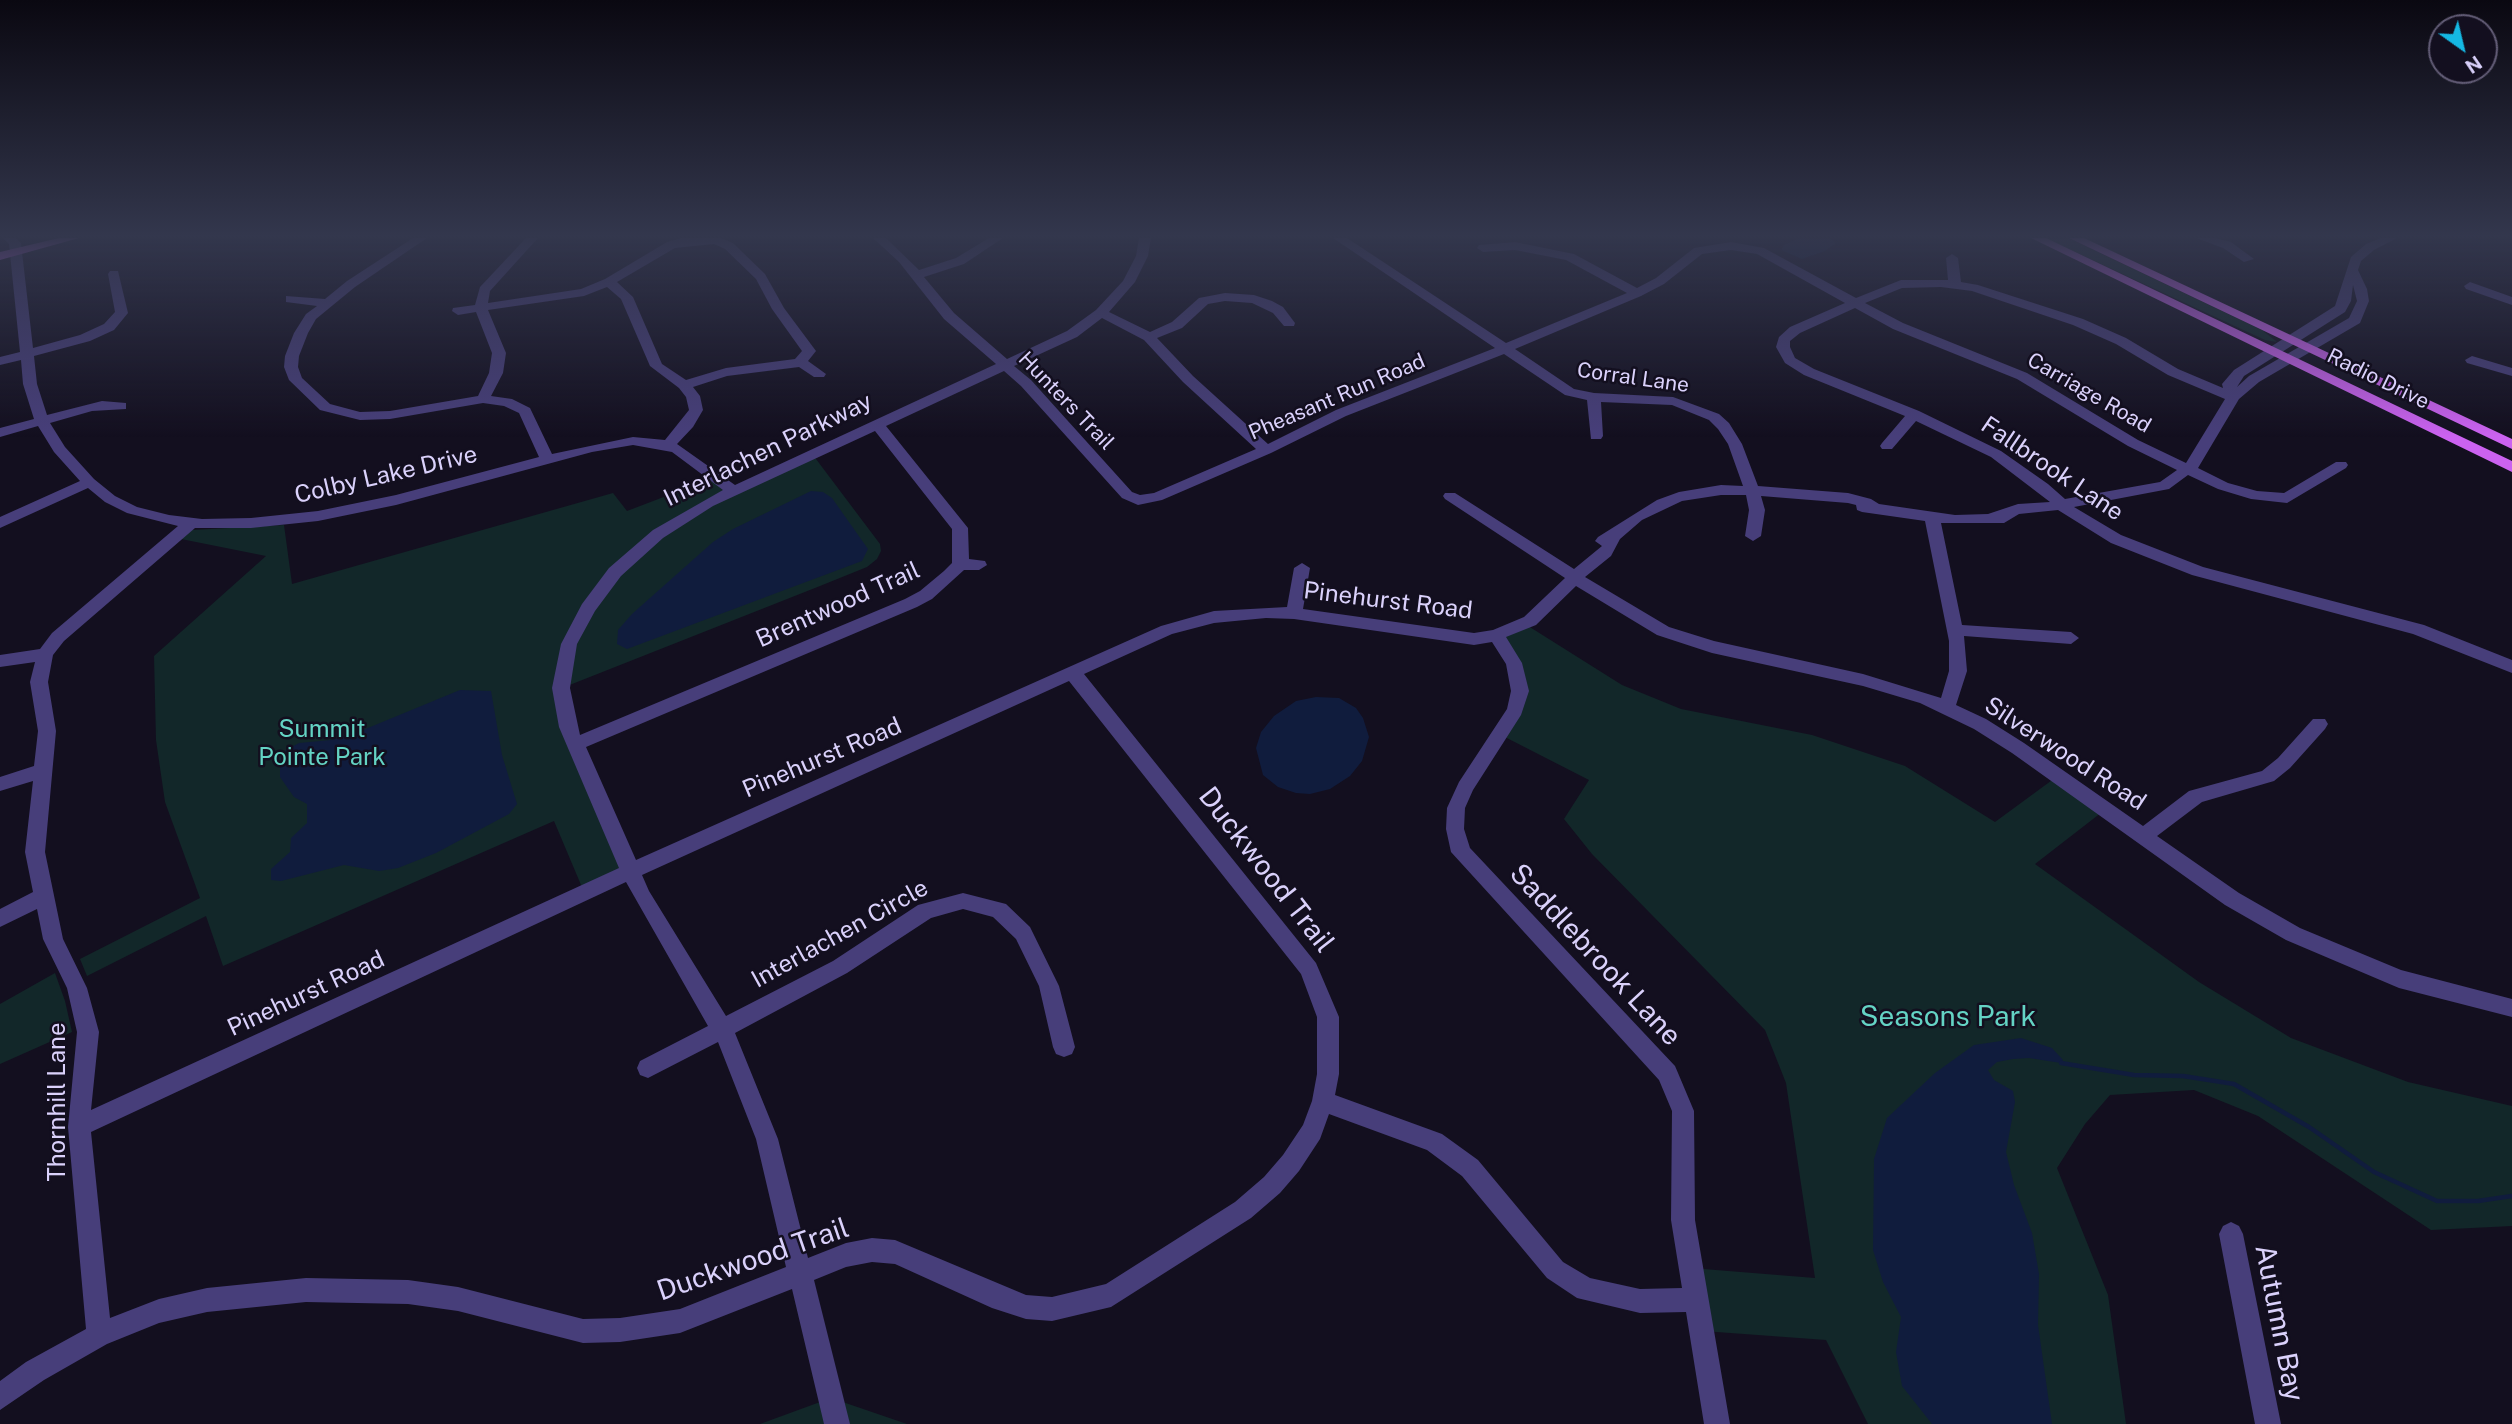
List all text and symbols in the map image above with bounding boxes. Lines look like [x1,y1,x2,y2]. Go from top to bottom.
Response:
north arrow [2428,14,2498,84]
text: N [2461,51,2486,78]
street label: Radio Drive [2323,343,2433,415]
street label: Hunters Trail [1013,347,1119,455]
street label: Carriage Road [2023,347,2155,439]
street label: Pheasant Run Road [1245,348,1429,446]
street label: Corral Lane [1575,358,1691,398]
street label: Interlachen Parkway [659,387,877,513]
street label: Fallbrook Lane [1975,411,2129,527]
street label: Colby Lake Drive [292,440,480,510]
street label: Brentwood Trail [752,556,924,654]
street label: Pinehurst Road [1302,576,1474,626]
street label: Silverwood Road [1979,691,2151,817]
street label: Pinehurst Road [738,712,906,804]
park label: Summit Pointe Park [258,716,386,772]
street label: Duckwood Trail [1191,781,1341,959]
street label: Saddlebrook Lane [1502,857,1688,1053]
street label: Interlachen Circle [747,874,933,994]
street label: Pinehurst Road [223,945,389,1043]
park label: Seasons Park [1860,1000,2036,1034]
street label: Thornhill Lane [44,1022,72,1182]
street label: Duckwood Trail [653,1211,853,1309]
street label: Autumn Bay [2247,1242,2311,1404]

